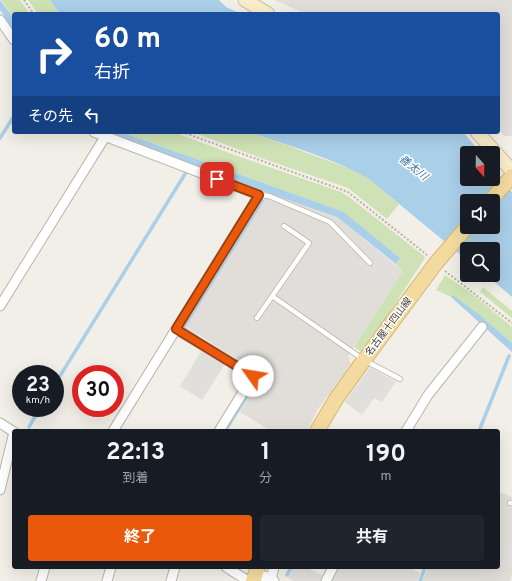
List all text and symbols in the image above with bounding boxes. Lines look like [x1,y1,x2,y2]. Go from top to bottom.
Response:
text: 60 m [94,22,161,58]
icon: right [28,28,80,80]
text: 右折 [94,62,130,85]
icon: left [81,104,103,126]
text: その先 [28,108,73,127]
north arrow [460,146,500,186]
map controls [460,146,500,282]
water label: 善太川 [396,152,431,184]
pin [200,162,234,196]
icon: arrive [206,168,228,190]
button: sound [460,194,500,234]
button: search [460,242,500,282]
street label: 名古屋十四山線 [363,295,415,359]
position arrow [232,355,274,397]
speed limit sign: 30 [72,365,124,417]
text: 23 [26,373,50,399]
text: km/h [26,394,50,407]
text: 22:13 [106,438,165,468]
text: 1 [261,438,270,468]
text: 190 [366,440,406,470]
text: m [380,469,391,485]
text: 到着 [122,471,148,487]
text: 分 [259,471,272,487]
button: 終了 [28,515,252,561]
button: 共有 [260,515,484,561]

